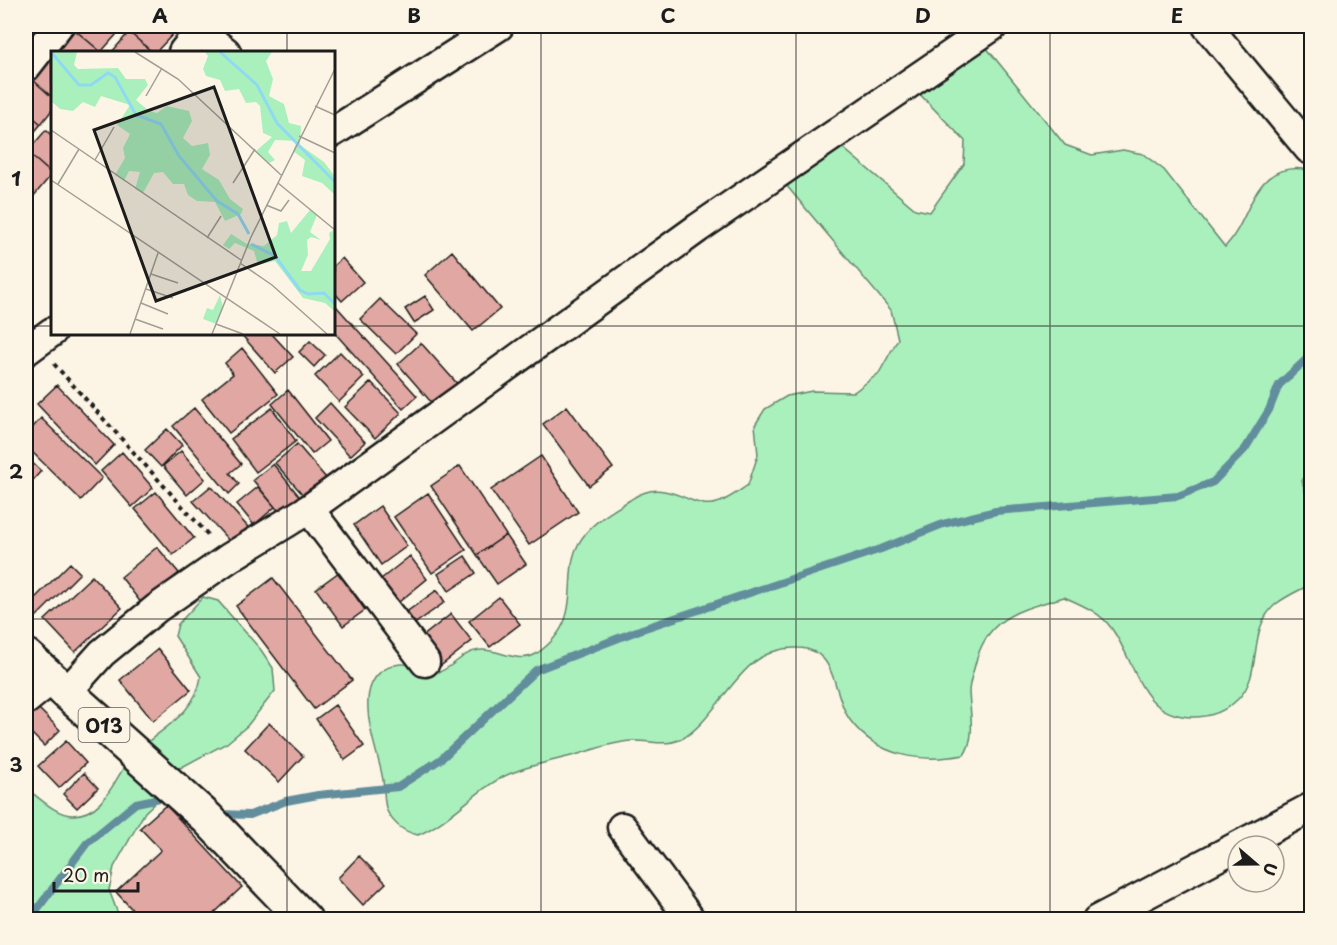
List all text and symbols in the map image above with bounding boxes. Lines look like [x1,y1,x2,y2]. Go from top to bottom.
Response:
text: A [152,0,168,30]
text: B [407,0,421,30]
text: C [660,0,676,30]
text: D [915,0,931,30]
text: E [1171,0,1183,30]
inset map [51,51,334,334]
text: 1 [11,163,21,193]
text: 2 [9,456,23,486]
road number: 013 [78,708,130,742]
text: 3 [9,749,23,779]
north arrow [1226,834,1286,894]
scale bar [54,855,138,893]
text: U [1258,860,1284,879]
text: 20 m [63,861,109,888]

